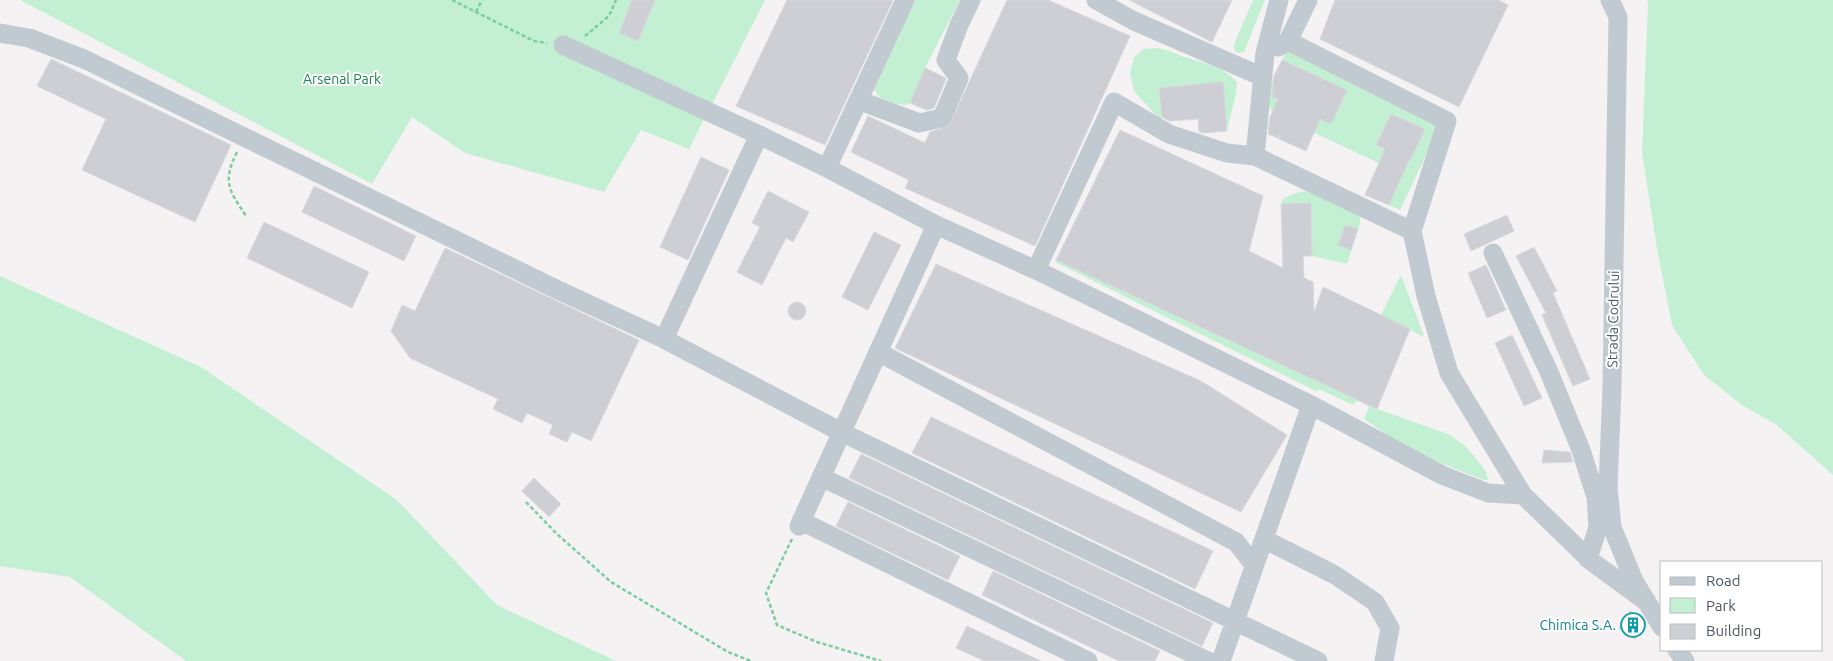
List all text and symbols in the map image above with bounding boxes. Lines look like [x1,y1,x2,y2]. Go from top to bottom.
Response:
park label: Arsenal Park [303,71,381,87]
street label: Strada Codrului [1604,270,1622,368]
legend [1660,561,1823,651]
text: Road [1706,572,1741,589]
text: Park [1706,597,1736,614]
building icon: Chimica S.A. [1620,612,1646,638]
place label: Chimica S.A. [1539,617,1616,633]
text: Building [1706,622,1761,639]

